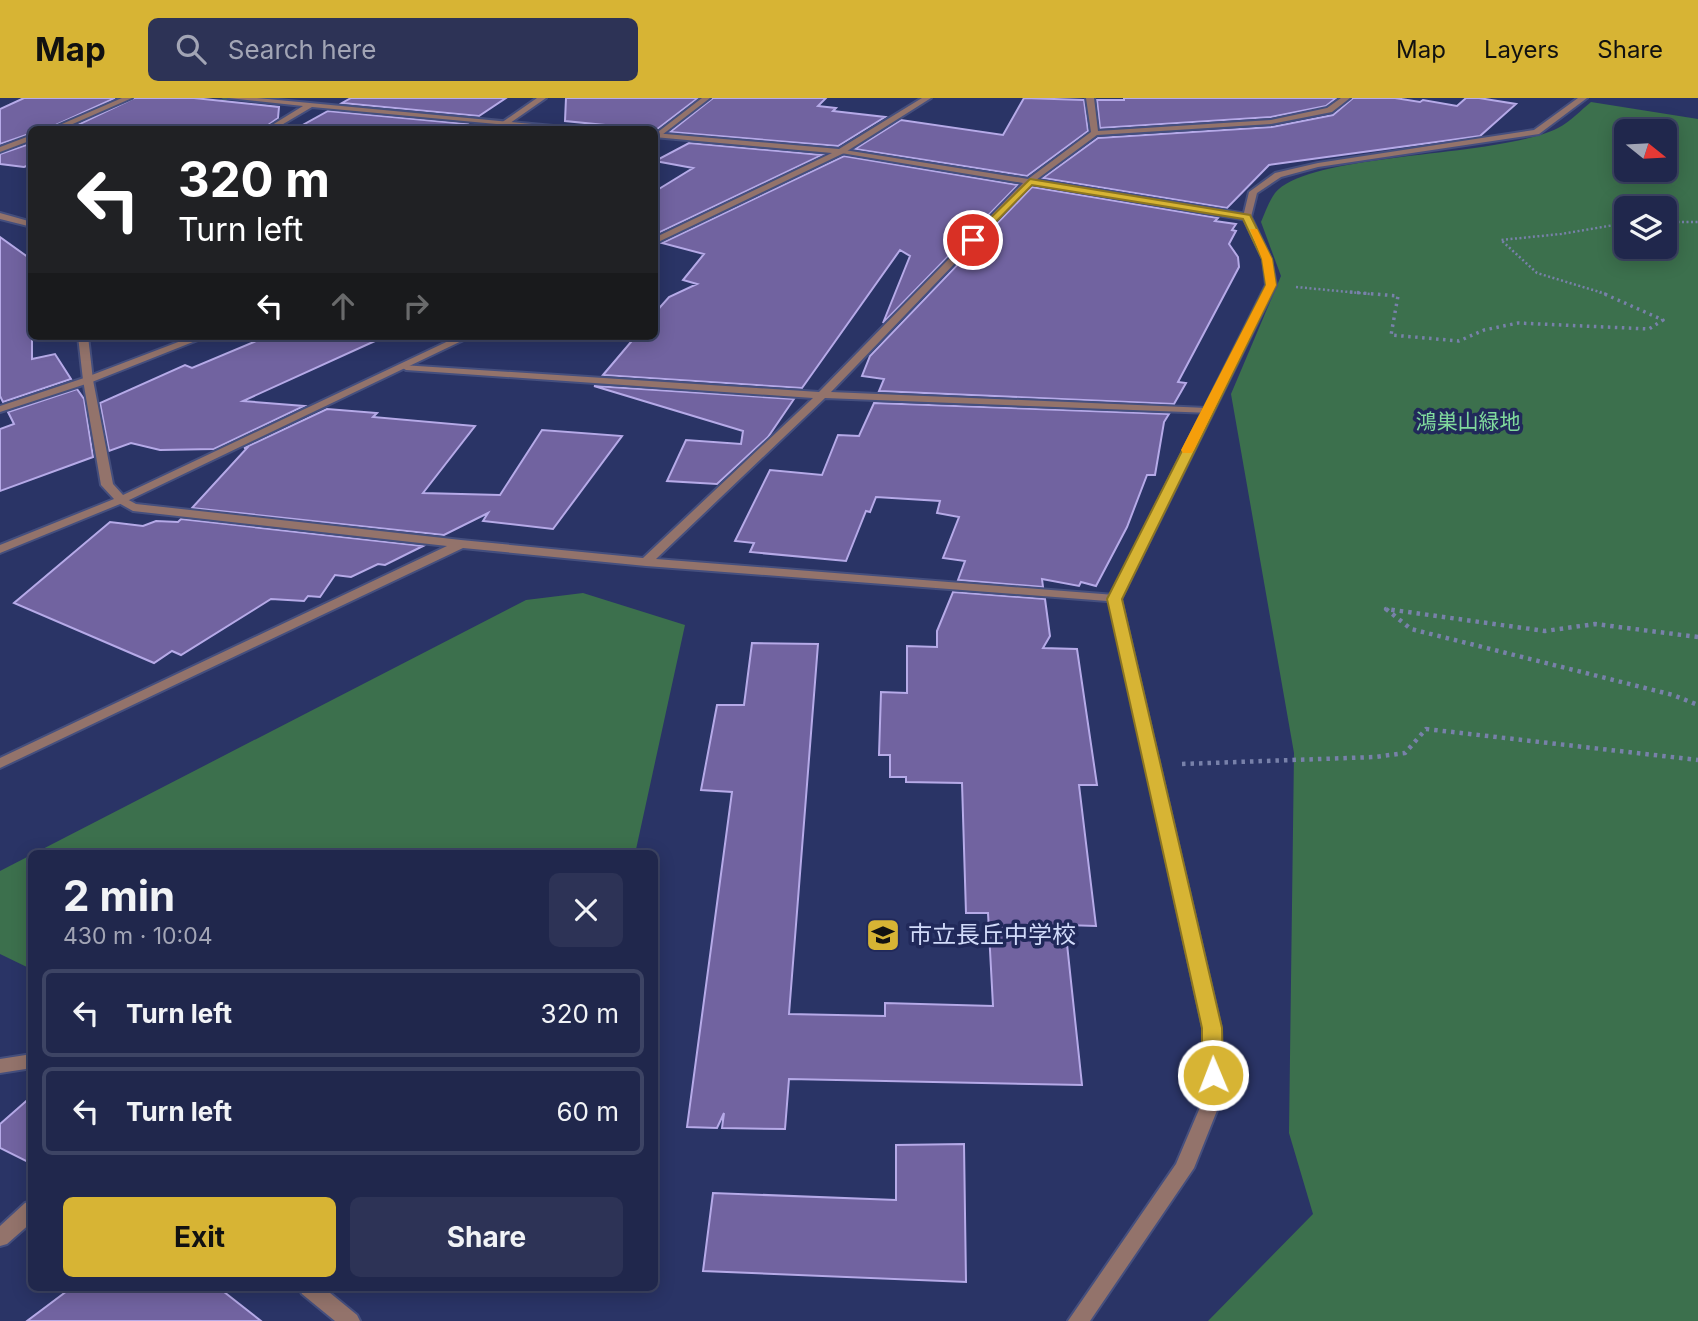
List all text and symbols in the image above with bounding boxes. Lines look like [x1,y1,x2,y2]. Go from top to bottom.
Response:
search box [148,18,638,81]
text: Map [35,29,106,69]
icon: search [172,30,210,68]
text: Search here [228,34,376,65]
text: Map [1396,35,1446,64]
text: Layers [1484,35,1559,64]
text: Share [1597,35,1663,64]
north arrow [1614,119,1676,182]
map controls [1614,119,1677,259]
text: 320 m [178,150,330,209]
icon: left [63,154,154,245]
button: layers [1614,196,1677,259]
text: Turn left [178,210,303,249]
pin [943,210,1003,270]
icon: arrive [954,221,992,259]
icon: left [251,287,289,325]
icon: ahead [324,287,362,325]
icon: right [397,287,435,325]
park label: 鴻巣山緑地 [1416,409,1521,434]
text: 2 min [63,870,175,921]
button: close [549,873,623,947]
school or university icon: 市立長丘中学校 [864,916,902,954]
place label: 市立長丘中学校 [908,920,1076,949]
text: 430 m · 10:04 [63,922,213,950]
icon: left [67,994,105,1032]
text: Turn left [126,998,232,1029]
text: 320 m [541,998,619,1029]
position arrow [1176,1038,1250,1112]
icon: left [67,1092,105,1130]
text: Turn left [126,1096,232,1127]
text: 60 m [556,1096,619,1127]
button: Exit [63,1197,336,1277]
button: Share [350,1197,623,1277]

